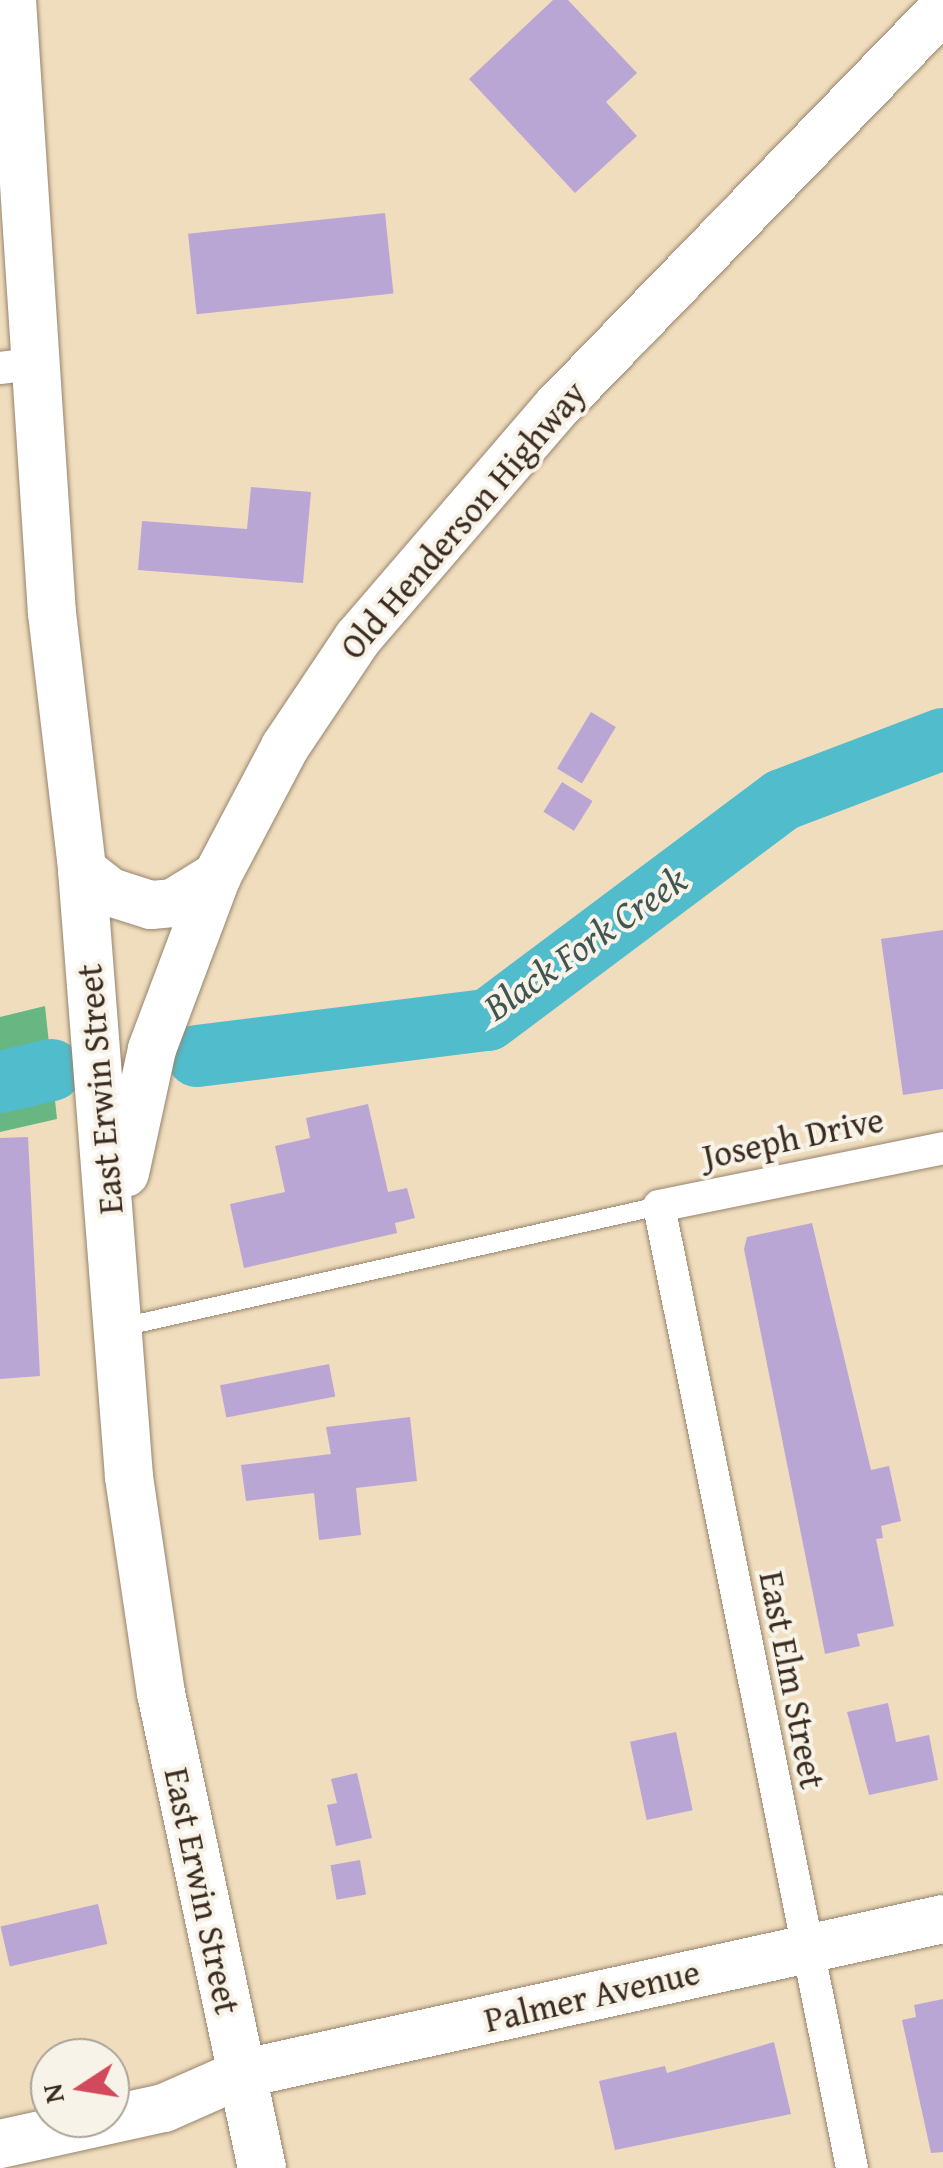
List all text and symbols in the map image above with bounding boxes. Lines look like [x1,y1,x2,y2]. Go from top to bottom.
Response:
street label: Old Henderson Highway [331,373,595,667]
water label: Black Fork Creek [475,856,695,1030]
street label: East Erwin Street [68,962,132,1216]
street label: Joseph Drive [699,1098,887,1178]
street label: East Elm Street [750,1568,834,1792]
street label: East Erwin Street [155,1764,249,2018]
street label: Palmer Avenue [480,1951,704,2041]
north arrow [30,2038,130,2138]
text: N [30,2081,74,2107]

